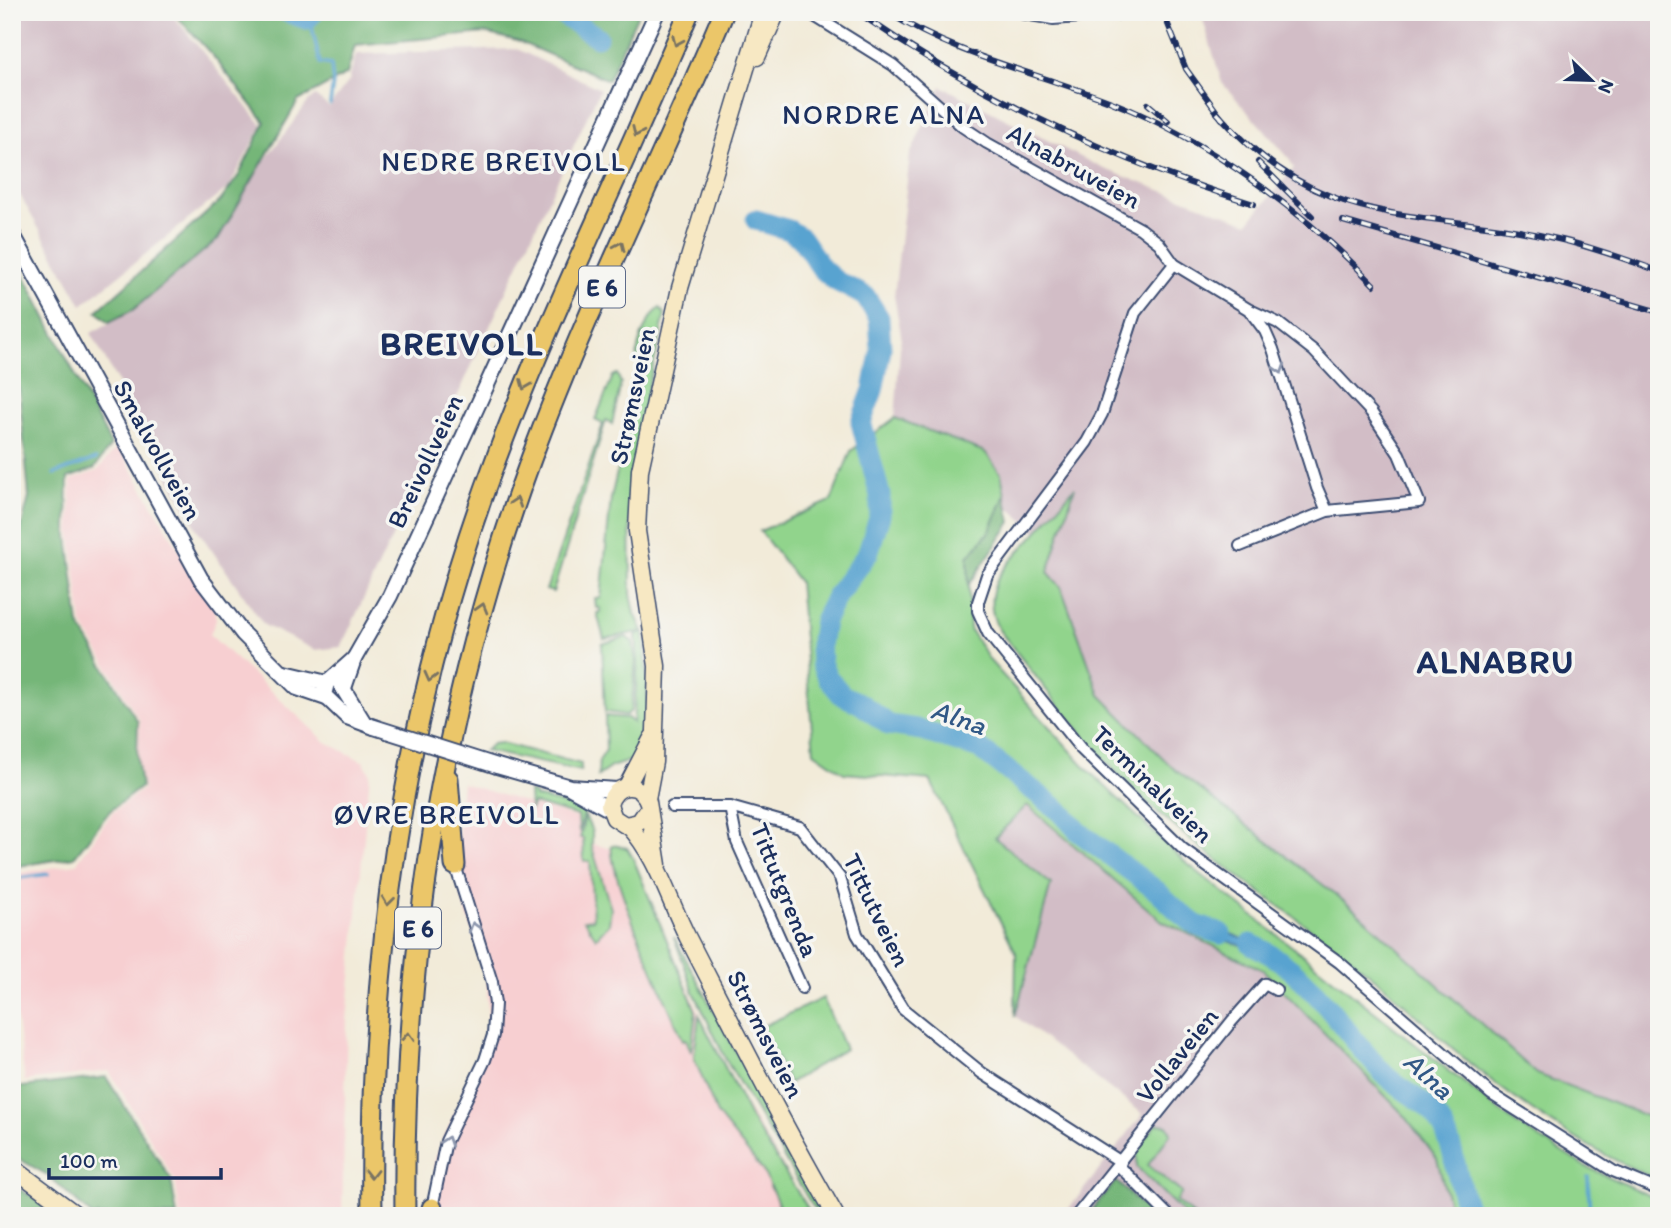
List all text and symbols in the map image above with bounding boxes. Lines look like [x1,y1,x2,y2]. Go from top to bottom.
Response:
one-way arrow [671,34,685,46]
north arrow [1556,46,1626,116]
text: N [1593,76,1619,97]
district label: NORDRE ALNA [782,97,986,131]
street label: Alnabruveien [1002,116,1147,216]
one-way arrow [631,125,645,137]
district label: NEDRE BREIVOLL [381,144,627,178]
one-way arrow [612,241,626,253]
road number: E 6 [579,266,625,308]
district label: BREIVOLL [380,324,544,363]
street label: Strømsveien [602,324,662,467]
one-way arrow [1271,363,1286,375]
street label: Smalvollveien [106,374,210,526]
one-way arrow [519,378,533,390]
street label: Breivollveien [380,389,470,533]
one-way arrow [508,497,522,509]
one-way arrow [474,602,489,614]
district label: ALNABRU [1416,642,1575,681]
one-way arrow [424,671,438,683]
water label: Alna [927,692,991,742]
street label: Terminalveien [1086,718,1221,850]
district label: ØVRE BREIVOLL [334,797,560,831]
street label: Tittutgrenda [744,818,827,962]
street label: Tittutveien [836,848,918,972]
one-way arrow [381,895,396,906]
road number: E 6 [395,908,441,948]
one-way arrow [467,921,482,933]
street label: Strømsveien [720,965,812,1104]
street label: Vollaveien [1129,1001,1225,1109]
one-way arrow [400,1031,415,1042]
water label: Alna [1397,1044,1461,1106]
one-way arrow [438,1136,453,1148]
scale bar [49,1137,220,1181]
text: 100 m [60,1148,118,1173]
one-way arrow [364,1168,379,1179]

